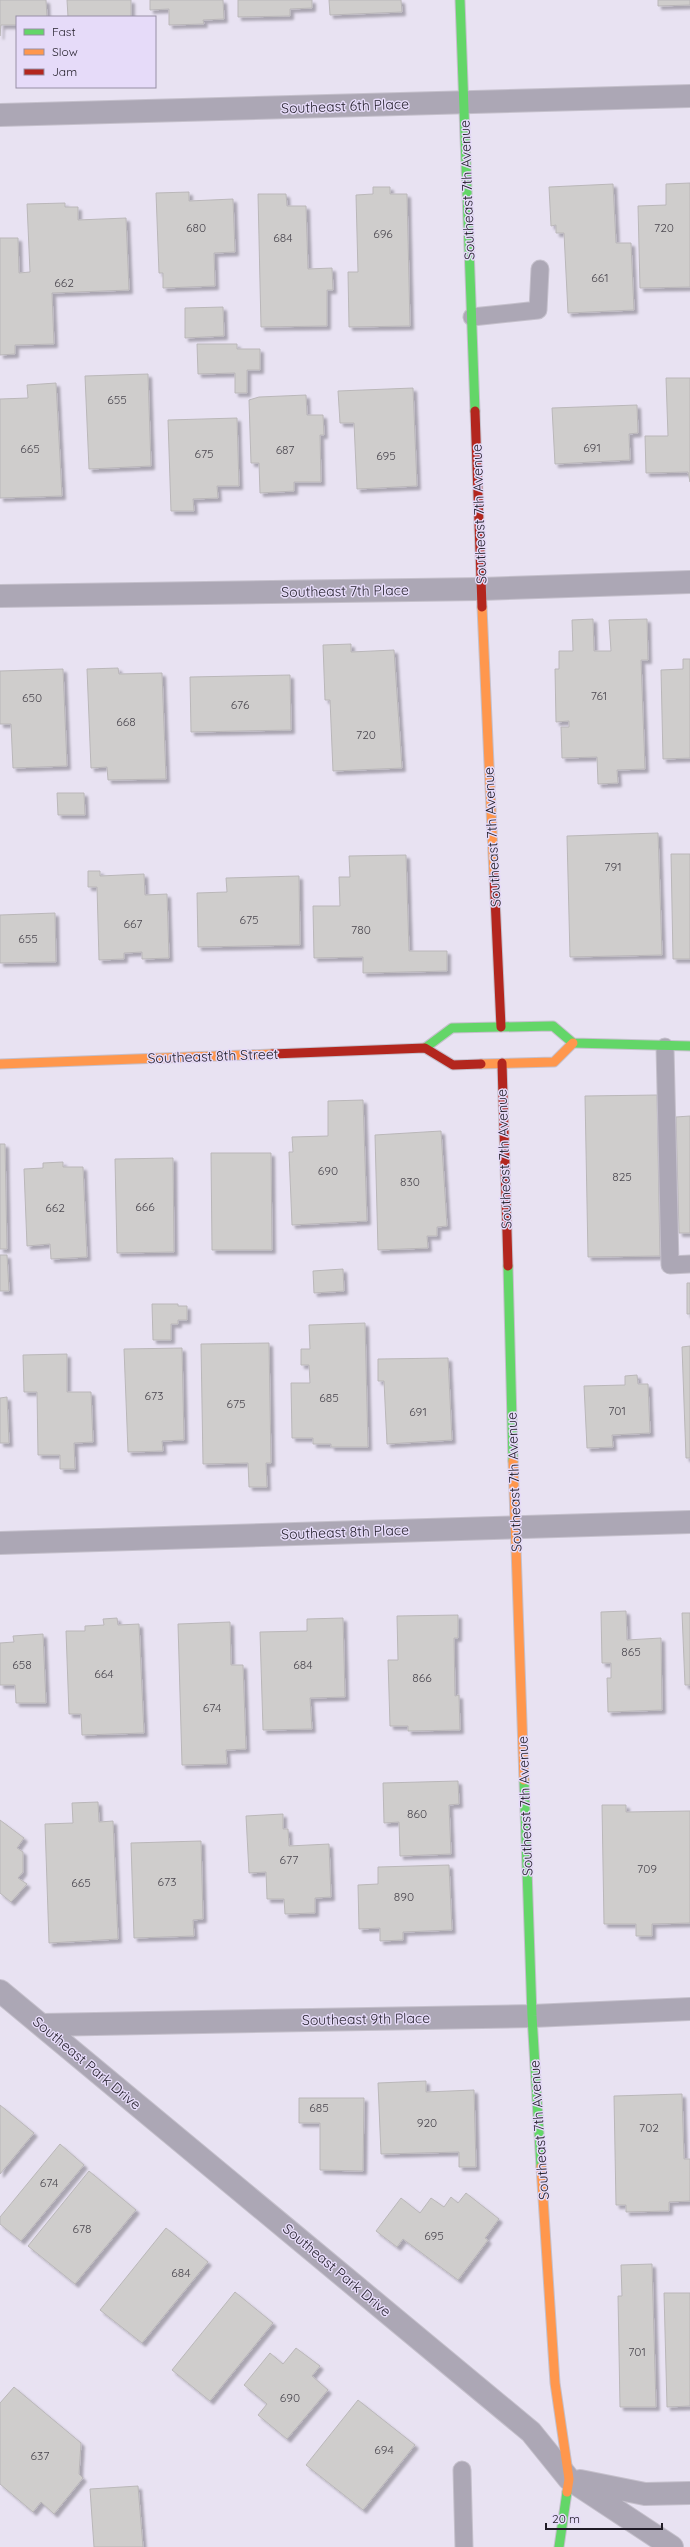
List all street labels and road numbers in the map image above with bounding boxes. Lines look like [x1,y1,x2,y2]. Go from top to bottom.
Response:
street label: Southeast 6th Place [281,95,409,117]
street label: Southeast 7th Avenue [456,120,478,260]
street label: Southeast 7th Avenue [468,444,490,584]
street label: Southeast 7th Place [281,581,409,601]
street label: Southeast 7th Avenue [479,766,505,907]
street label: Southeast 8th Street [147,1045,279,1067]
street label: Southeast 7th Avenue [493,1089,515,1229]
street label: Southeast 7th Avenue [503,1412,525,1552]
street label: Southeast 8th Place [281,1521,409,1543]
street label: Southeast 7th Avenue [514,1736,536,1876]
street label: Southeast 9th Place [302,2009,430,2029]
street label: Southeast Park Drive [29,2012,145,2114]
street label: Southeast 7th Avenue [525,2059,553,2201]
street label: Southeast Park Drive [279,2219,395,2321]

